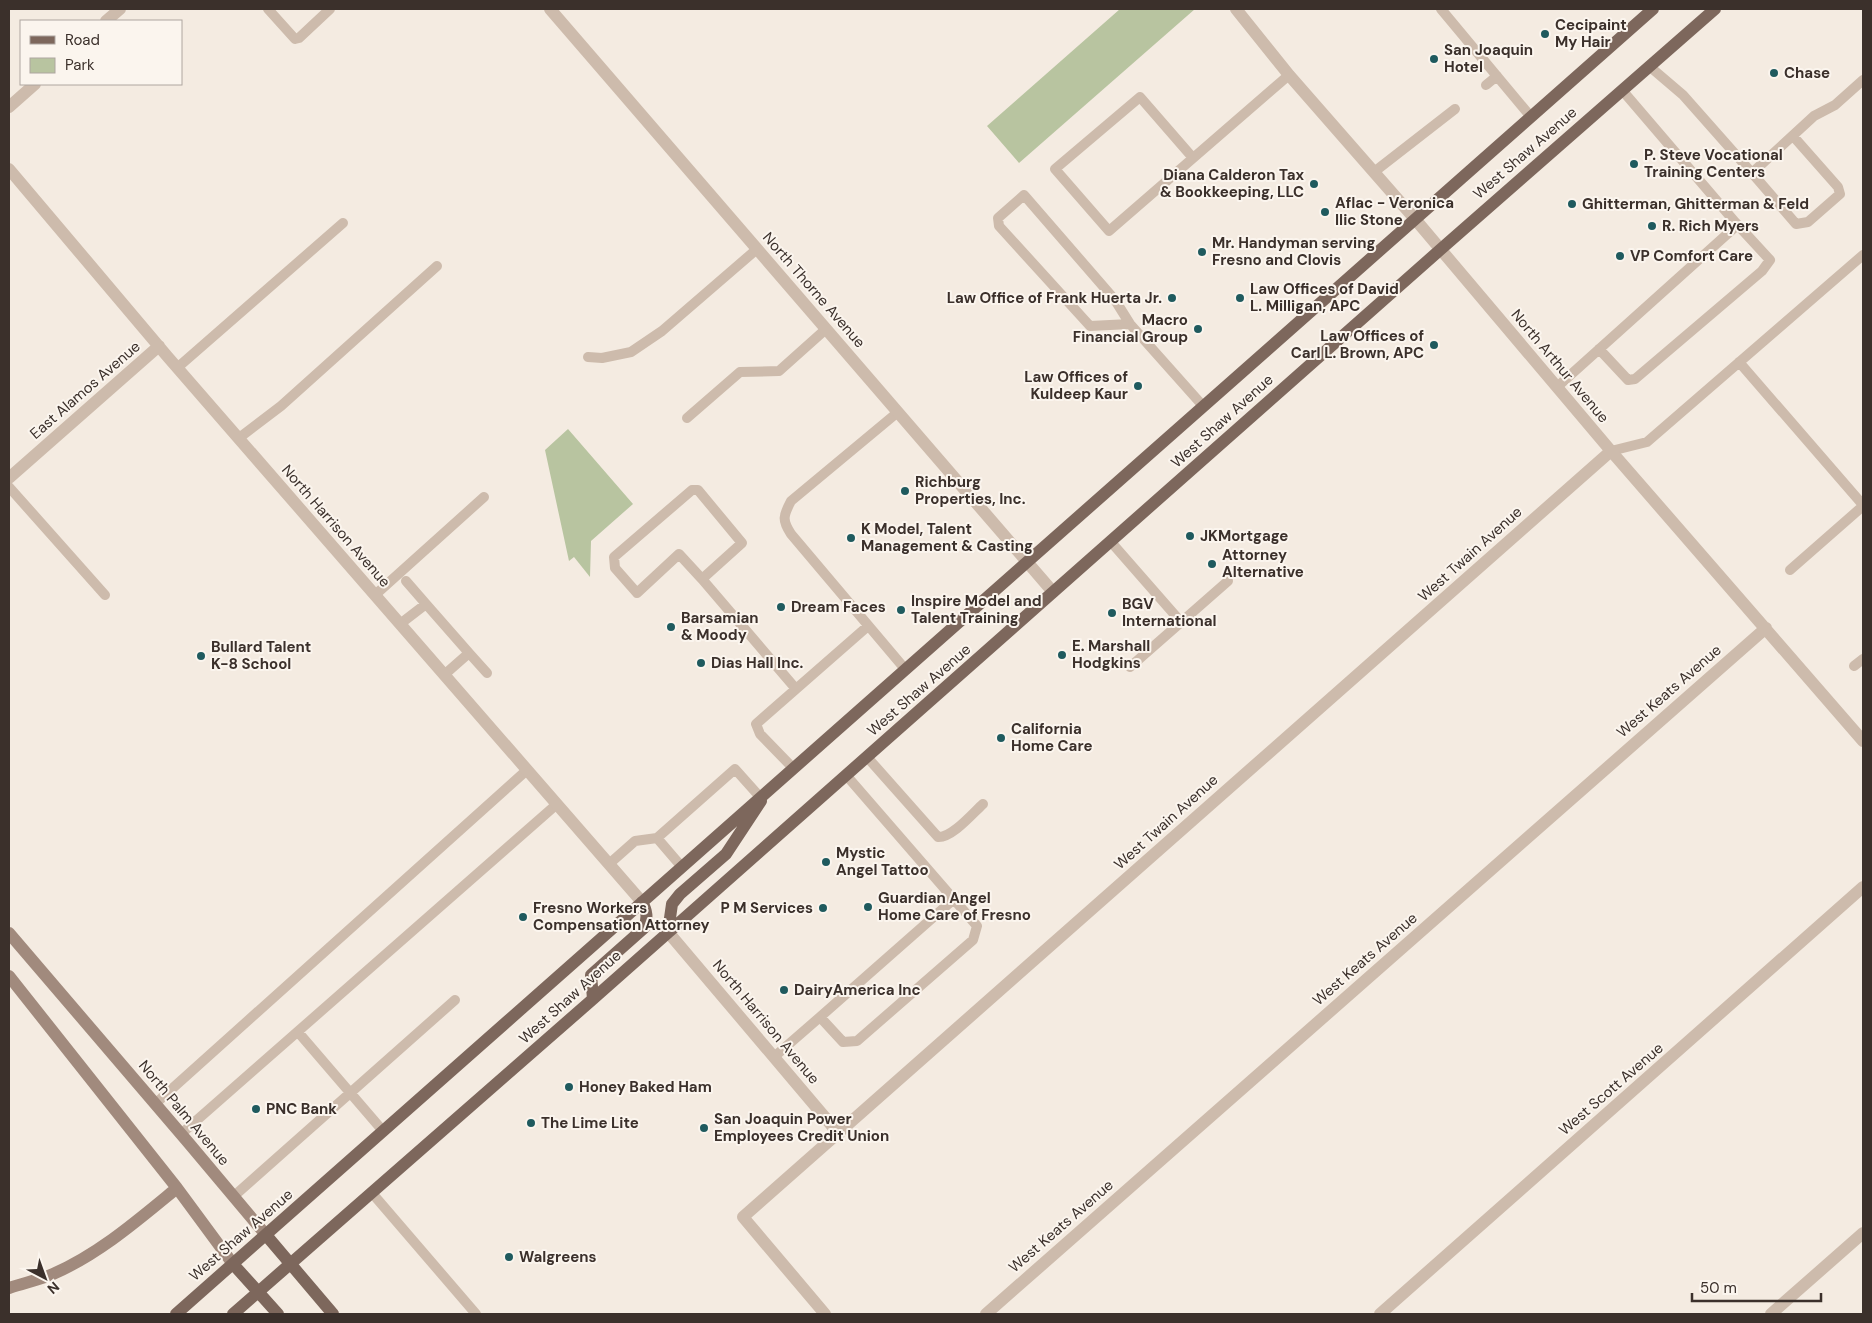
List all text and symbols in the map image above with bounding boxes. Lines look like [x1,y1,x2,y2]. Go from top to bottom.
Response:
place label: Cecipaint My Hair [1555,15,1627,52]
legend [20,20,182,85]
marker: Cecipaint My Hair [1539,28,1551,40]
text: Road [65,30,100,50]
place label: San Joaquin Hotel [1444,40,1533,77]
marker: San Joaquin Hotel [1428,53,1440,65]
text: Park [65,55,95,75]
place label: Chase [1784,63,1830,83]
marker: Chase [1768,67,1780,79]
street label: West Shaw Avenue [1469,102,1581,204]
place label: P. Steve Vocational Training Centers [1644,145,1783,182]
marker: P. Steve Vocational Training Centers [1628,158,1640,170]
place label: Diana Calderon Tax & Bookkeeping, LLC [1160,165,1304,202]
marker: Diana Calderon Tax & Bookkeeping, LLC [1308,178,1320,190]
place label: Aflac - Veronica IIic Stone [1335,193,1454,230]
place label: Ghitterman, Ghitterman & Feld [1582,194,1809,214]
marker: Ghitterman, Ghitterman & Feld [1566,198,1578,210]
marker: Aflac - Veronica IIic Stone [1319,206,1331,218]
place label: R. Rich Myers [1662,216,1759,236]
marker: R. Rich Myers [1646,220,1658,232]
street label: North Thorne Avenue [758,228,870,352]
place label: Mr. Handyman serving Fresno and Clovis [1212,233,1375,270]
marker: Mr. Handyman serving Fresno and Clovis [1196,246,1208,258]
place label: VP Comfort Care [1630,246,1753,266]
marker: VP Comfort Care [1614,250,1626,262]
place label: Law Offices of David L. Milligan, APC [1250,279,1399,316]
place label: Law Office of Frank Huerta Jr. [947,288,1162,308]
marker: Law Office of Frank Huerta Jr. [1166,292,1178,304]
marker: Law Offices of David L. Milligan, APC [1234,292,1246,304]
street label: North Arthur Avenue [1507,305,1613,427]
place label: Macro Financial Group [1073,310,1188,347]
marker: Macro Financial Group [1192,323,1204,335]
place label: Law Offices of Carl L. Brown, APC [1291,326,1424,363]
street label: East Alamos Avenue [26,337,144,443]
marker: Law Offices of Carl L. Brown, APC [1428,339,1440,351]
place label: Law Offices of Kuldeep Kaur [1024,367,1128,404]
street label: West Shaw Avenue [1167,370,1277,472]
marker: Law Offices of Kuldeep Kaur [1132,380,1144,392]
street label: North Harrison Avenue [277,460,395,592]
place label: Richburg Properties, Inc. [915,472,1026,509]
marker: Richburg Properties, Inc. [899,485,911,497]
street label: West Twain Avenue [1414,502,1526,606]
place label: K Model, Talent Management & Casting [861,519,1033,556]
place label: JKMortgage [1200,526,1288,546]
marker: JKMortgage [1184,530,1196,542]
marker: K Model, Talent Management & Casting [845,532,857,544]
place label: Attorney Alternative [1222,545,1304,582]
marker: Attorney Alternative [1206,558,1218,570]
place label: Inspire Model and Talent Training [911,591,1042,628]
place label: BGV International [1122,594,1217,631]
place label: Dream Faces [791,597,886,617]
marker: Dream Faces [775,601,787,613]
marker: Inspire Model and Talent Training [895,604,907,616]
marker: BGV International [1106,607,1118,619]
place label: Barsamian & Moody [681,608,759,645]
marker: Barsamian & Moody [665,621,677,633]
place label: E. Marshall Hodgkins [1072,636,1150,673]
place label: Bullard Talent K-8 School [211,637,311,674]
street label: West Shaw Avenue [863,639,975,741]
street label: West Keats Avenue [1612,640,1726,742]
marker: E. Marshall Hodgkins [1056,649,1068,661]
marker: Bullard Talent K-8 School [195,650,207,662]
place label: Dias Hall Inc. [711,653,803,673]
marker: Dias Hall Inc. [695,657,707,669]
place label: California Home Care [1011,719,1092,756]
marker: California Home Care [995,732,1007,744]
street label: West Twain Avenue [1110,770,1222,874]
place label: Mystic Angel Tattoo [836,843,929,880]
marker: Mystic Angel Tattoo [820,856,832,868]
place label: Guardian Angel Home Care of Fresno [878,888,1031,925]
place label: Fresno Workers Compensation Attorney [533,898,710,935]
place label: P M Services [721,898,813,918]
marker: Guardian Angel Home Care of Fresno [862,901,874,913]
marker: P M Services [817,902,829,914]
street label: West Keats Avenue [1308,908,1422,1010]
marker: Fresno Workers Compensation Attorney [517,911,529,923]
street label: West Shaw Avenue [515,946,625,1048]
street label: North Harrison Avenue [708,956,824,1088]
place label: DairyAmerica Inc [794,980,921,1000]
marker: DairyAmerica Inc [778,984,790,996]
street label: West Scott Avenue [1555,1038,1667,1140]
street label: North Palm Avenue [134,1056,234,1170]
place label: Honey Baked Ham [579,1077,712,1097]
marker: Honey Baked Ham [563,1081,575,1093]
place label: PNC Bank [266,1099,337,1119]
marker: PNC Bank [250,1103,262,1115]
place label: San Joaquin Power Employees Credit Union [714,1109,889,1146]
place label: The Lime Lite [541,1113,639,1133]
marker: The Lime Lite [525,1117,537,1129]
marker: San Joaquin Power Employees Credit Union [698,1122,710,1134]
street label: West Keats Avenue [1004,1175,1118,1277]
street label: West Shaw Avenue [185,1184,297,1286]
place label: Walgreens [519,1247,596,1267]
marker: Walgreens [503,1251,515,1263]
north arrow [20,1253,70,1303]
scale bar [1692,1270,1821,1302]
text: N [44,1278,63,1298]
text: 50 m [1700,1278,1737,1298]

